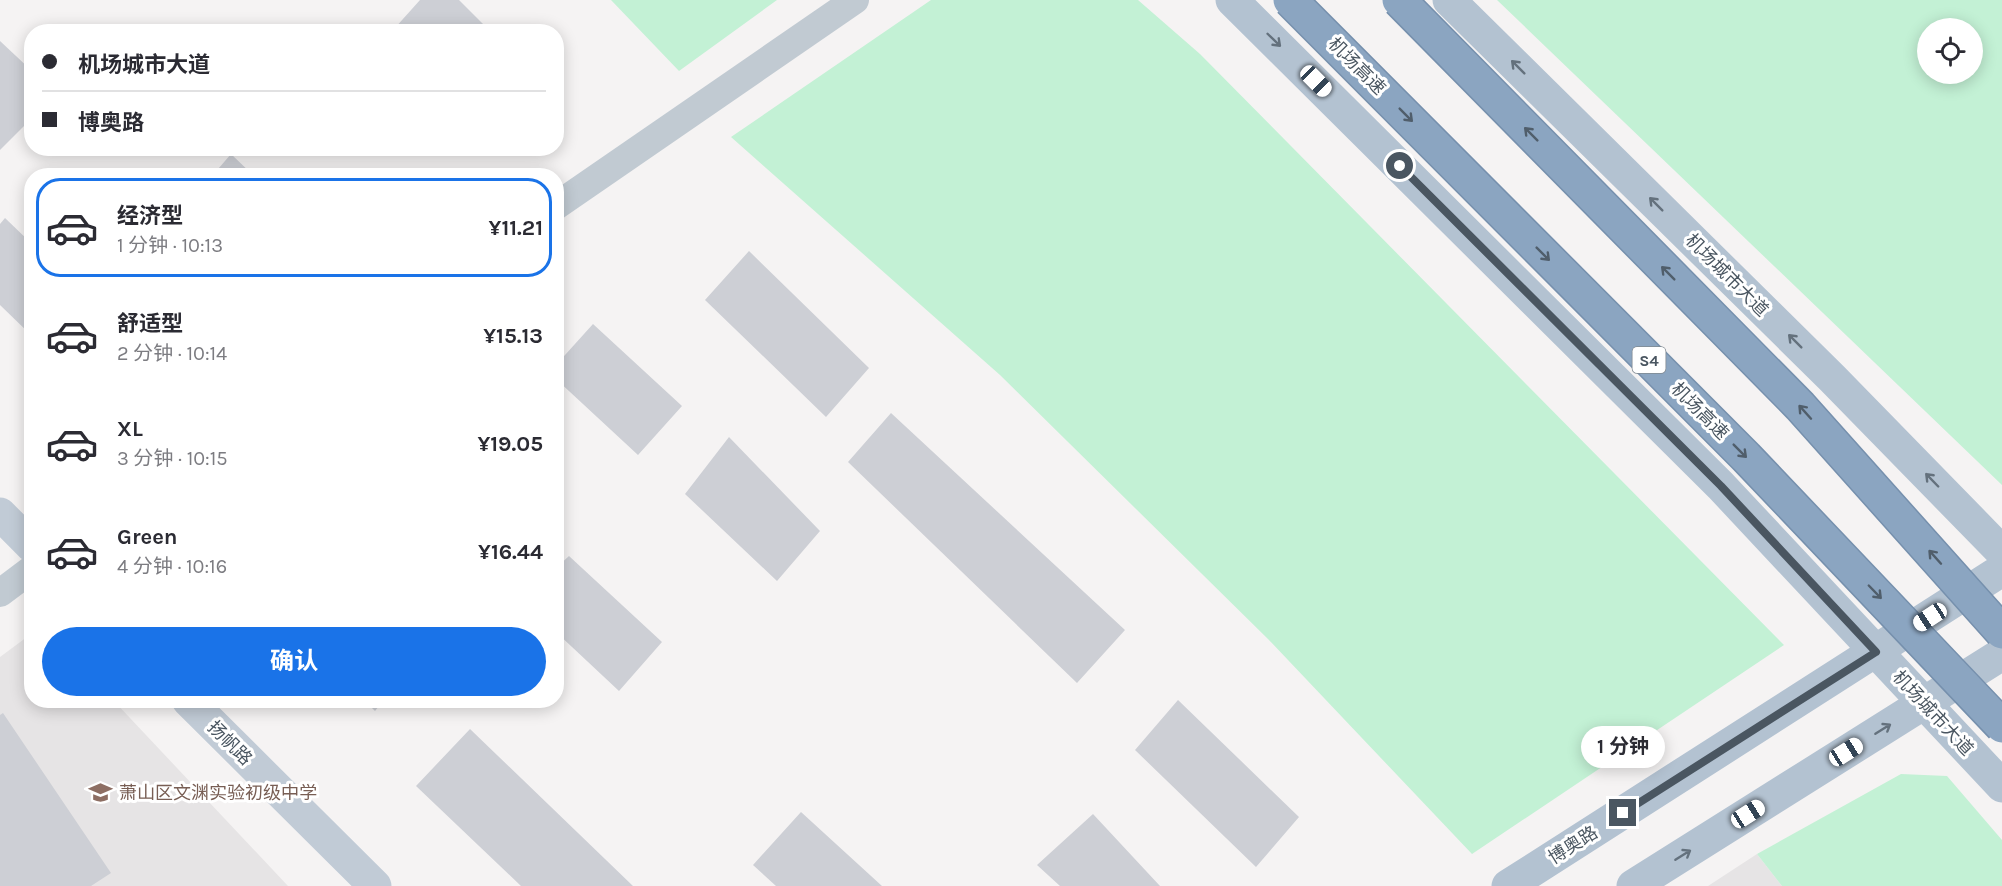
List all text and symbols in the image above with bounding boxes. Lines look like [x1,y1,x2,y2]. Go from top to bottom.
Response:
map controls [1917,18,1983,84]
button: locate [1917,18,1983,84]
one-way arrow [1267,33,1282,48]
street label: 机场高速 [1324,33,1390,99]
text: 机场城市大道 [78,52,210,78]
one-way arrow [1510,60,1525,75]
car [1297,62,1335,100]
one-way arrow [1398,108,1413,123]
text: 博奥路 [78,110,144,136]
one-way arrow [1524,127,1539,142]
route start [1386,152,1413,179]
one-way arrow [1649,197,1664,212]
icon: car [45,201,99,255]
text: 经济型 [117,203,183,229]
text: ¥11.21 [489,215,543,241]
street label: 机场城市大道 [1681,229,1773,321]
text: 1 分钟 · 10:13 [117,234,223,257]
one-way arrow [1536,246,1551,261]
one-way arrow [1661,265,1676,280]
icon: car [45,309,99,363]
text: 舒适型 [117,311,183,337]
text: ¥15.13 [483,323,543,349]
one-way arrow [1788,334,1803,349]
text: 2 分钟 · 10:14 [117,342,227,365]
road number: S4 [1632,347,1666,373]
street label: 机场高速 [1667,378,1733,444]
one-way arrow [1798,405,1812,420]
text: XL [117,416,143,442]
icon: car [45,417,99,471]
text: ¥19.05 [477,431,543,457]
one-way arrow [1733,444,1748,459]
text: 3 分钟 · 10:15 [117,447,228,470]
one-way arrow [1925,473,1939,488]
text: Green [117,524,178,550]
icon: car [45,525,99,579]
text: ¥16.44 [478,539,543,565]
one-way arrow [1928,550,1942,565]
text: 4 分钟 · 10:16 [117,555,227,578]
one-way arrow [1868,585,1882,600]
car [1910,600,1950,634]
button: 确认 [42,627,546,696]
street label: 机场城市大道 [1888,666,1978,760]
street label: 扬帆路 [203,716,257,770]
one-way arrow [1874,722,1891,734]
callout: 1 分钟 [1581,726,1665,768]
text: 1 分钟 [1597,735,1649,758]
car [1826,735,1866,769]
school or university icon: 萧山区文渊实验初级中学 [88,780,114,806]
place label: 萧山区文渊实验初级中学 [119,782,317,804]
car [1728,797,1768,831]
route end [1609,799,1636,826]
street label: 博奥路 [1544,821,1602,869]
one-way arrow [1674,848,1691,861]

